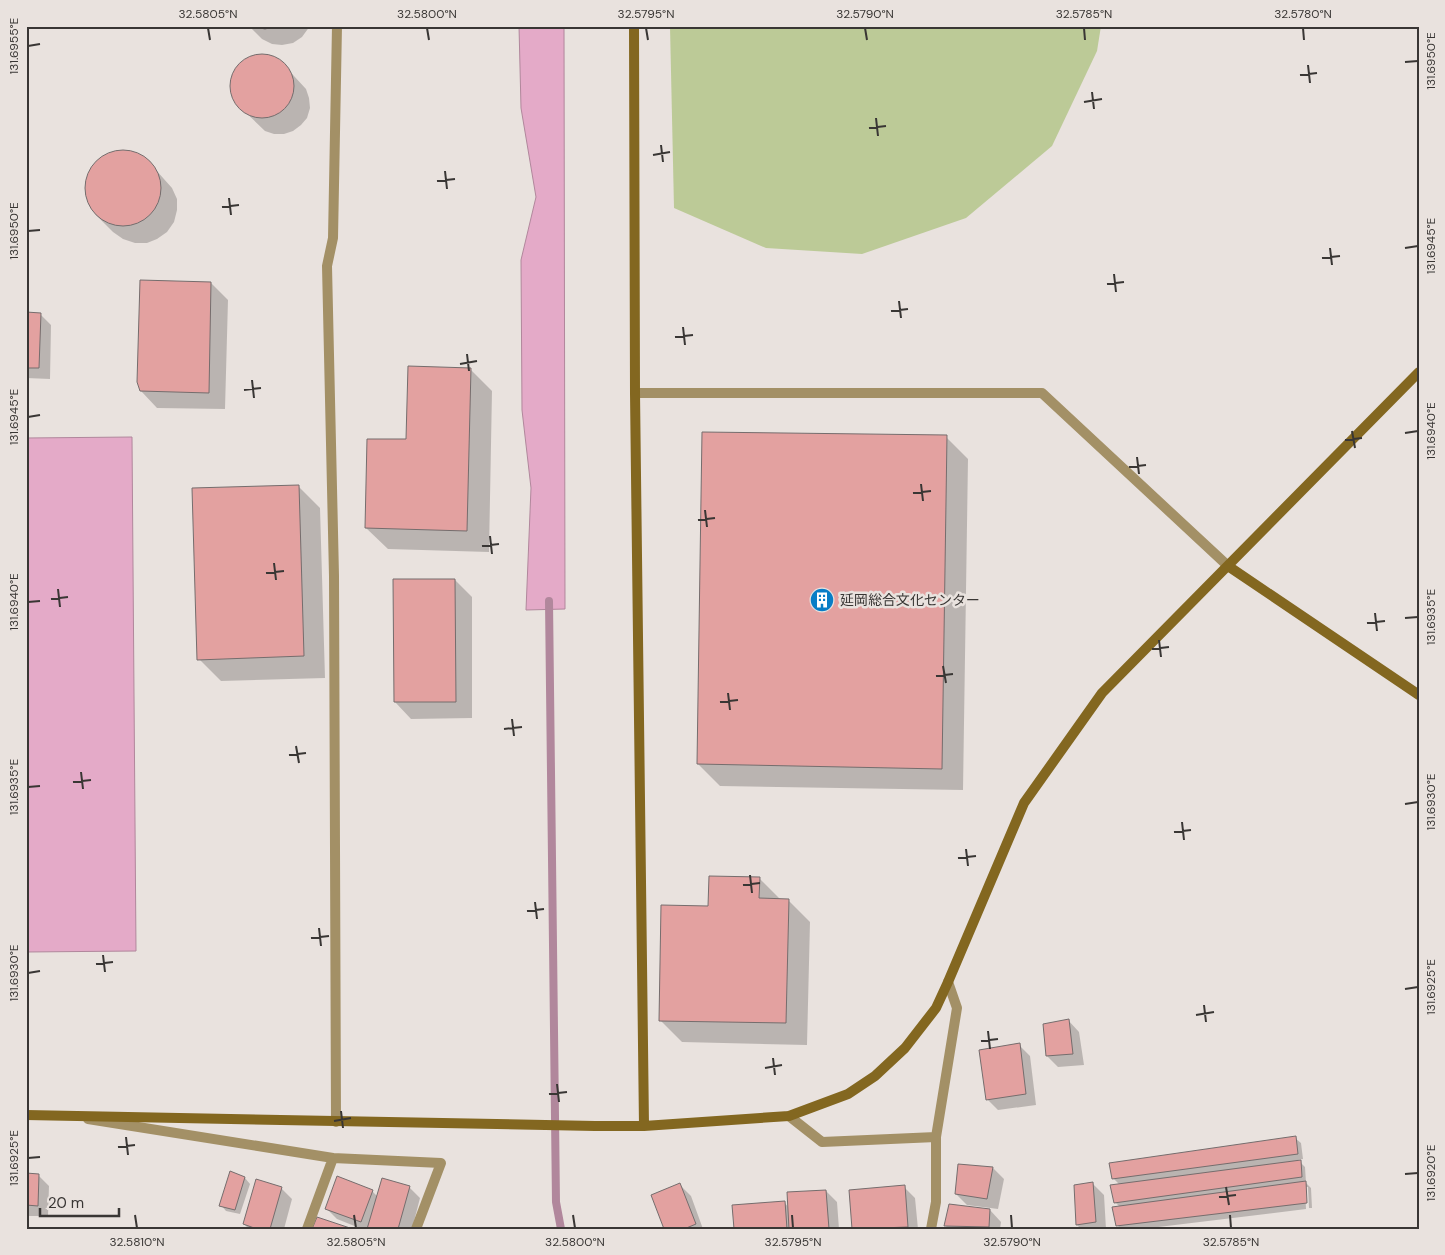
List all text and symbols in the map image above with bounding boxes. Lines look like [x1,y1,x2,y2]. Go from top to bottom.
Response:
text: 32.5805°N [179,6,237,22]
text: 32.5800°N [397,6,457,22]
text: 32.5795°N [618,6,674,22]
text: 32.5790°N [836,6,894,22]
text: 32.5785°N [1056,6,1112,22]
text: 32.5780°N [1274,6,1332,22]
text: 131.6955°E [6,17,22,74]
text: 131.6950°E [1423,32,1439,90]
text: 131.6950°E [6,202,22,260]
text: 131.6945°E [1423,217,1439,274]
text: 131.6945°E [6,388,22,445]
text: 131.6940°E [1423,402,1439,460]
text: 131.6940°E [6,573,22,631]
building icon: 延岡総合文化センター [809,587,835,613]
text: 131.6935°E [1423,589,1439,645]
place label: 延岡総合文化センター [840,591,980,609]
text: 131.6935°E [6,759,22,815]
text: 131.6930°E [1423,773,1439,831]
text: 131.6930°E [6,944,22,1002]
text: 131.6925°E [1423,959,1439,1015]
text: 131.6925°E [6,1130,22,1186]
text: 131.6920°E [1423,1144,1439,1201]
scale bar [40,1185,119,1217]
text: 20 m [48,1193,84,1213]
text: 32.5810°N [109,1234,165,1250]
text: 32.5805°N [327,1234,385,1250]
text: 32.5800°N [545,1234,605,1250]
text: 32.5795°N [765,1234,821,1250]
text: 32.5790°N [983,1234,1041,1250]
text: 32.5785°N [1203,1234,1259,1250]

